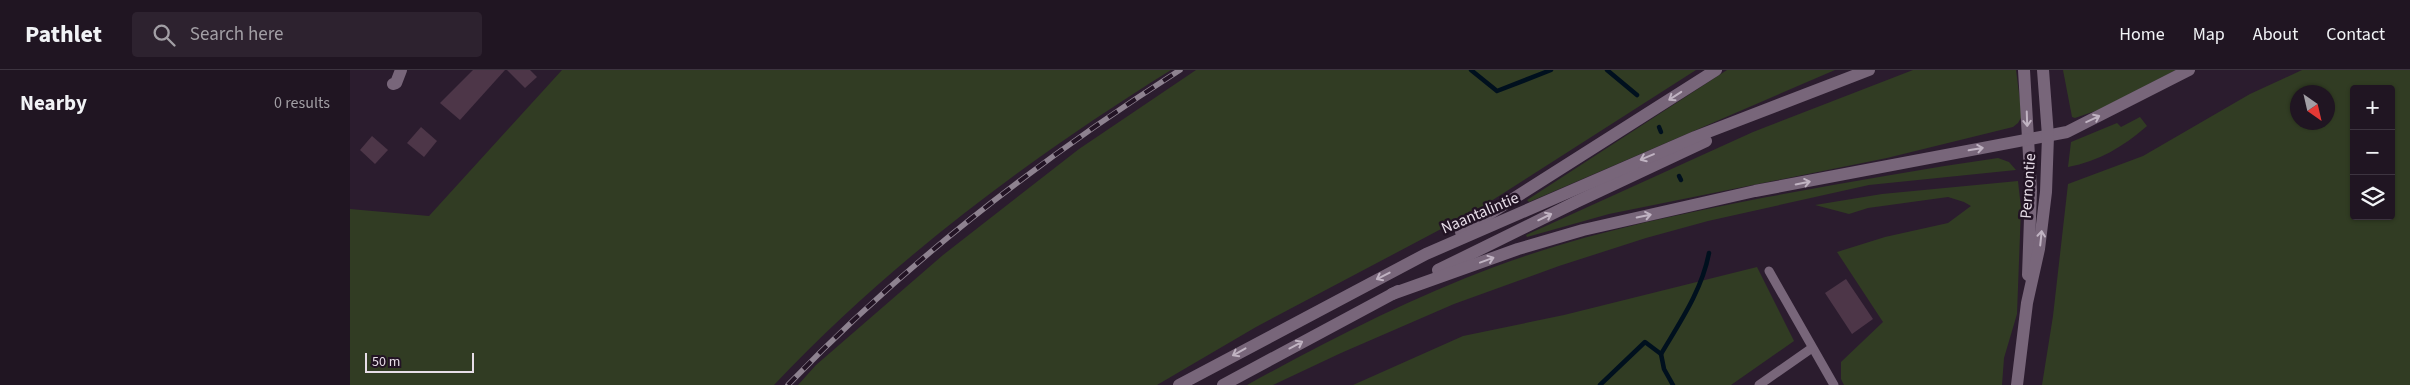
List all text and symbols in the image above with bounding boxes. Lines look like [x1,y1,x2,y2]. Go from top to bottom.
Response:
search box [132,12,482,57]
text: Pathlet [25,17,102,52]
icon: search [150,21,178,49]
text: Search here [190,21,284,48]
text: Home [2119,22,2165,47]
text: Map [2193,22,2225,47]
text: About [2253,22,2298,47]
text: Contact [2326,22,2385,47]
north arrow [2290,85,2335,130]
map controls [2350,85,2395,220]
button: + [2350,85,2395,130]
text: Nearby [20,88,87,118]
one-way arrow [1668,91,1682,102]
text: 0 results [274,92,330,114]
one-way arrow [2023,110,2032,126]
one-way arrow [2085,114,2100,124]
button: − [2350,130,2395,175]
one-way arrow [1968,144,1984,154]
street label: Pernontie [2015,152,2041,219]
one-way arrow [1640,153,1655,163]
button: layers [2350,175,2395,220]
one-way arrow [1794,177,1810,187]
street label: Naantalintie [1438,187,1522,239]
one-way arrow [1635,210,1651,220]
one-way arrow [1537,212,1552,221]
one-way arrow [2036,230,2046,246]
one-way arrow [1479,255,1495,264]
one-way arrow [1375,271,1390,281]
one-way arrow [1289,340,1304,350]
one-way arrow [1232,348,1247,357]
scale bar [365,350,474,373]
text: 50 m [372,352,400,372]

